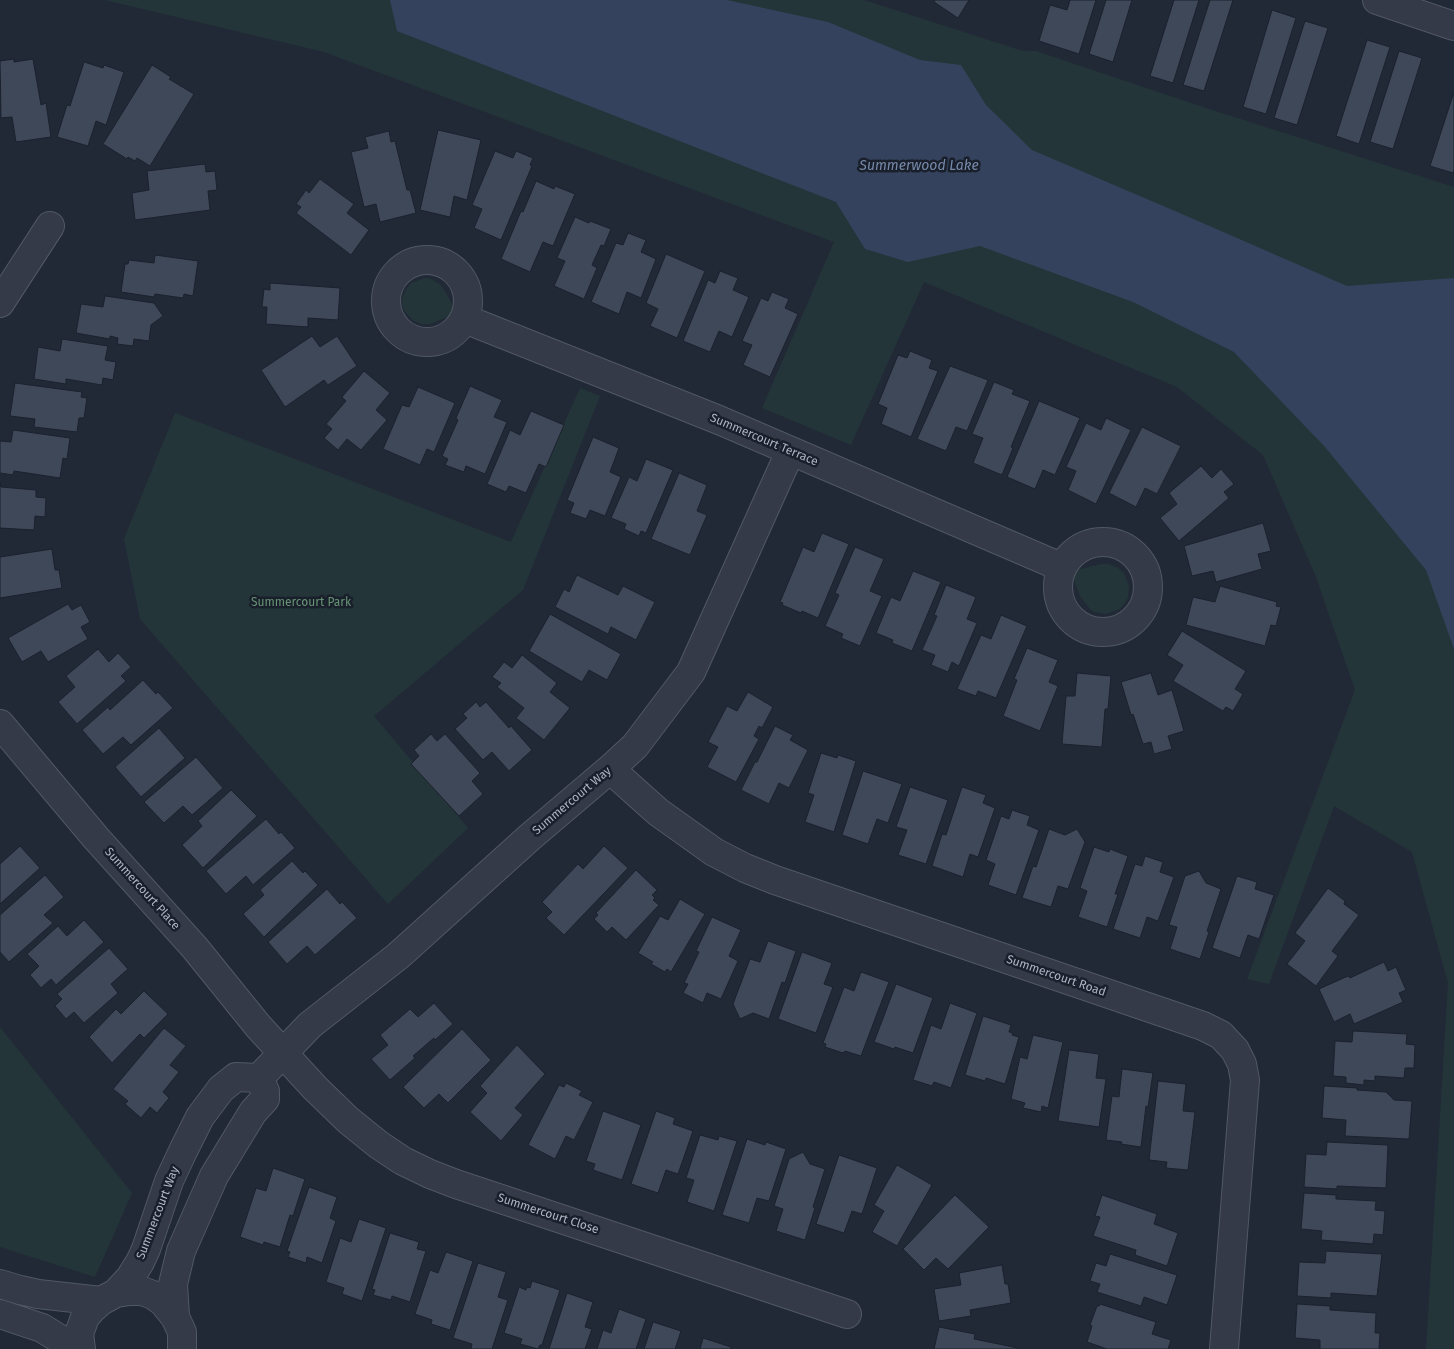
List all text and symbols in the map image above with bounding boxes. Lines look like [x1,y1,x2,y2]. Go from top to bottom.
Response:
water label: Summerwood Lake [859,158,979,174]
street label: Summercourt Terrace [708,411,820,469]
park label: Summercourt Park [251,596,351,610]
street label: Summercourt Way [530,764,614,838]
street label: Summercourt Place [101,845,183,933]
street label: Summercourt Road [1004,952,1108,1000]
street label: Summercourt Way [134,1165,182,1261]
street label: Summercourt Close [495,1191,601,1237]

